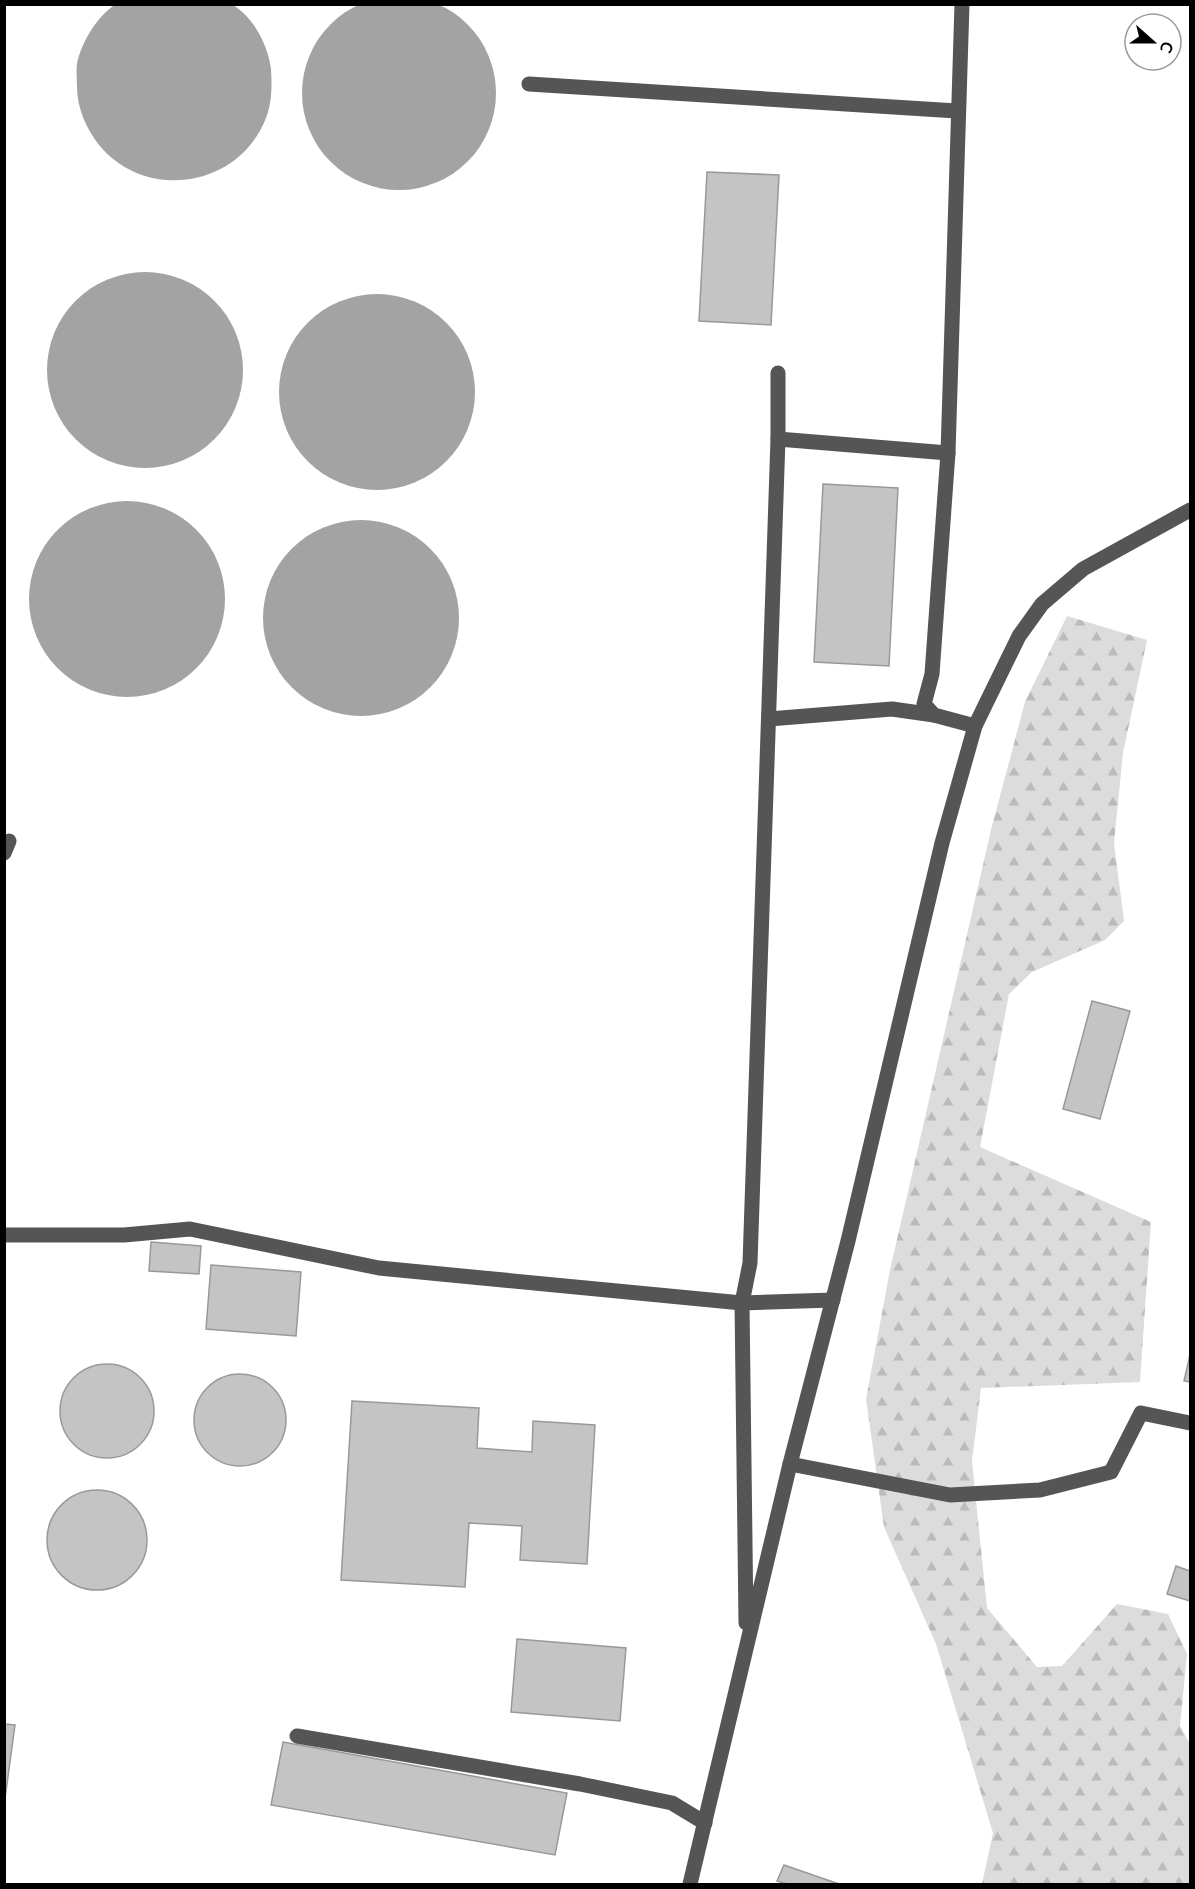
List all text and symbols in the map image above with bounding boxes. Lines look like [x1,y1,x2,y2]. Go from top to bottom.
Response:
north arrow [1123,12,1183,72]
text: С [1157,39,1178,56]

